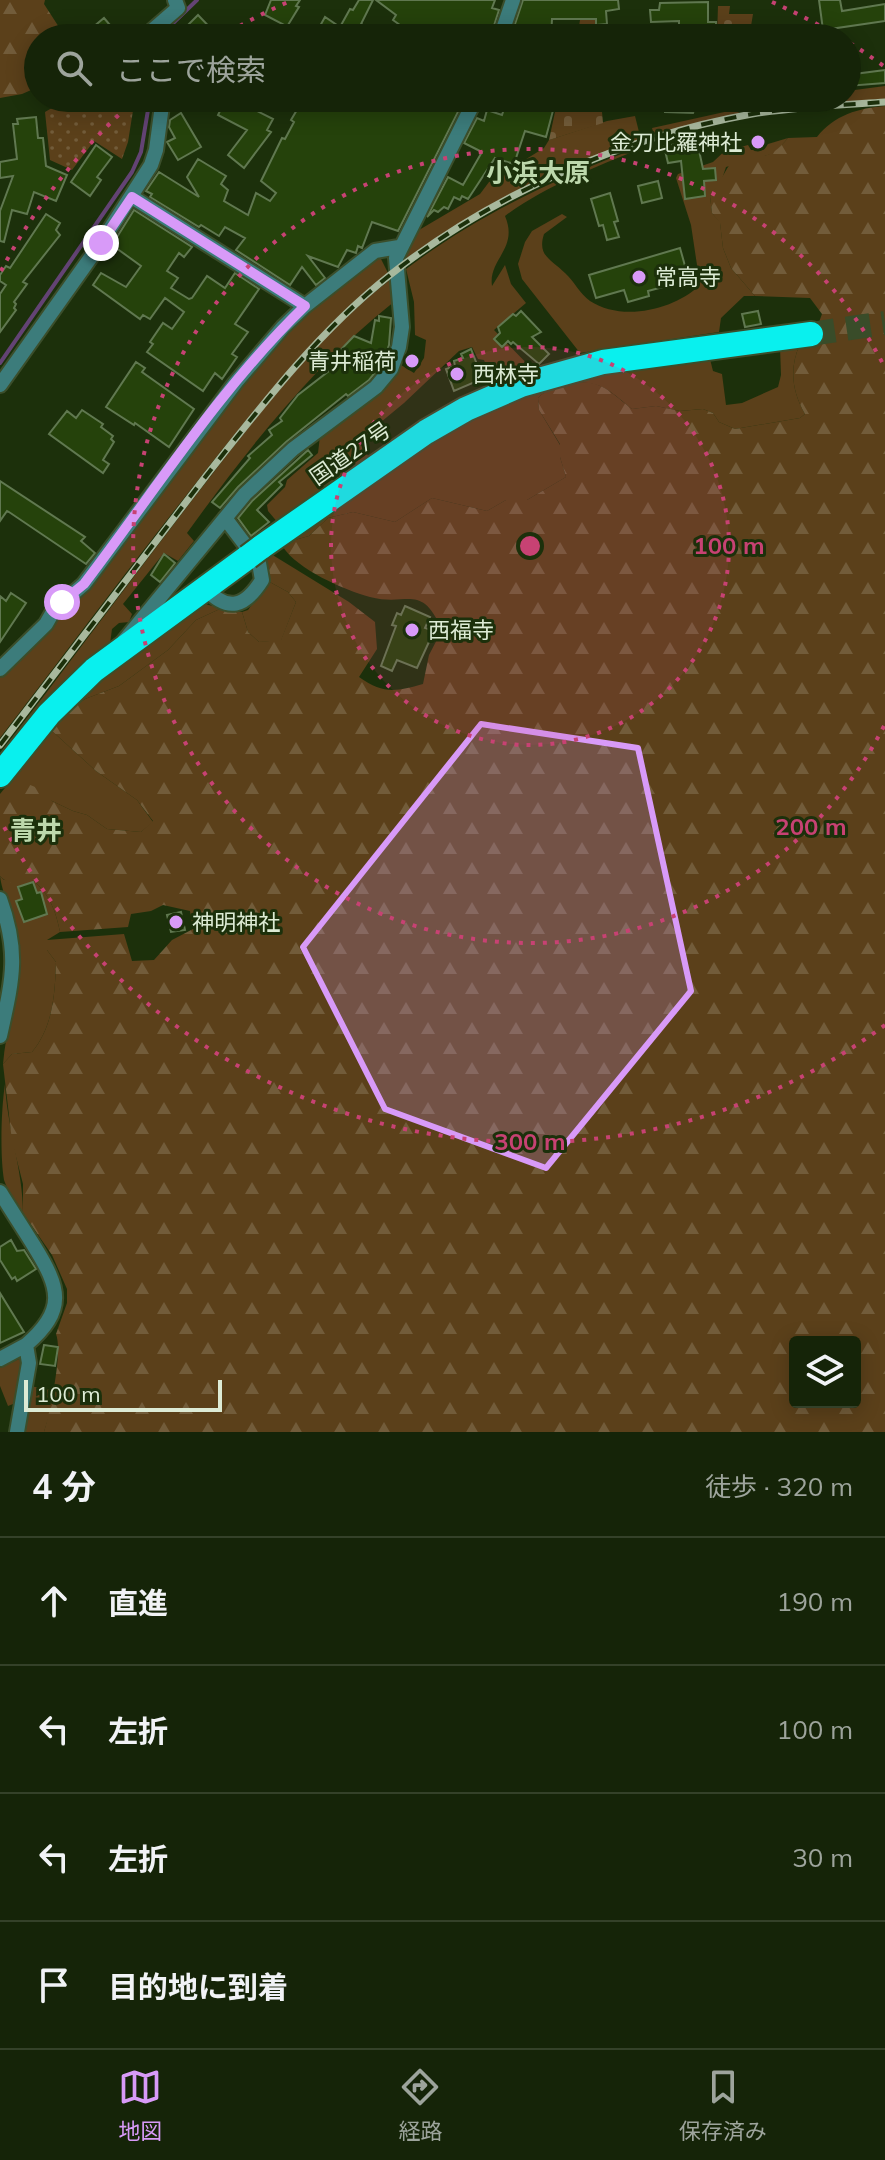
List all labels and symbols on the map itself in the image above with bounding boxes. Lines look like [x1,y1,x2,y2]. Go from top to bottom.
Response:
place label: 金刀比羅神社 [610,128,742,156]
marker: 金刀比羅神社 [749,133,767,151]
district label: 小浜大原 [486,156,590,189]
route end [83,225,119,261]
place label: 常高寺 [655,263,721,291]
marker: 常高寺 [630,268,648,286]
place label: 青井稲荷 [308,347,396,375]
marker: 青井稲荷 [403,352,421,370]
place label: 西林寺 [473,360,539,388]
marker: 西林寺 [448,365,466,383]
street label: 国道27号 [304,415,396,491]
text: 100 m [693,530,765,560]
centre of rings [516,532,544,560]
route start [44,584,80,620]
place label: 西福寺 [428,616,494,644]
marker: 西福寺 [403,621,421,639]
text: 200 m [775,811,847,841]
district label: 青井 [10,814,62,847]
place label: 神明神社 [192,908,280,936]
marker: 神明神社 [167,913,185,931]
text: 300 m [494,1126,566,1156]
scale bar [24,1376,222,1412]

